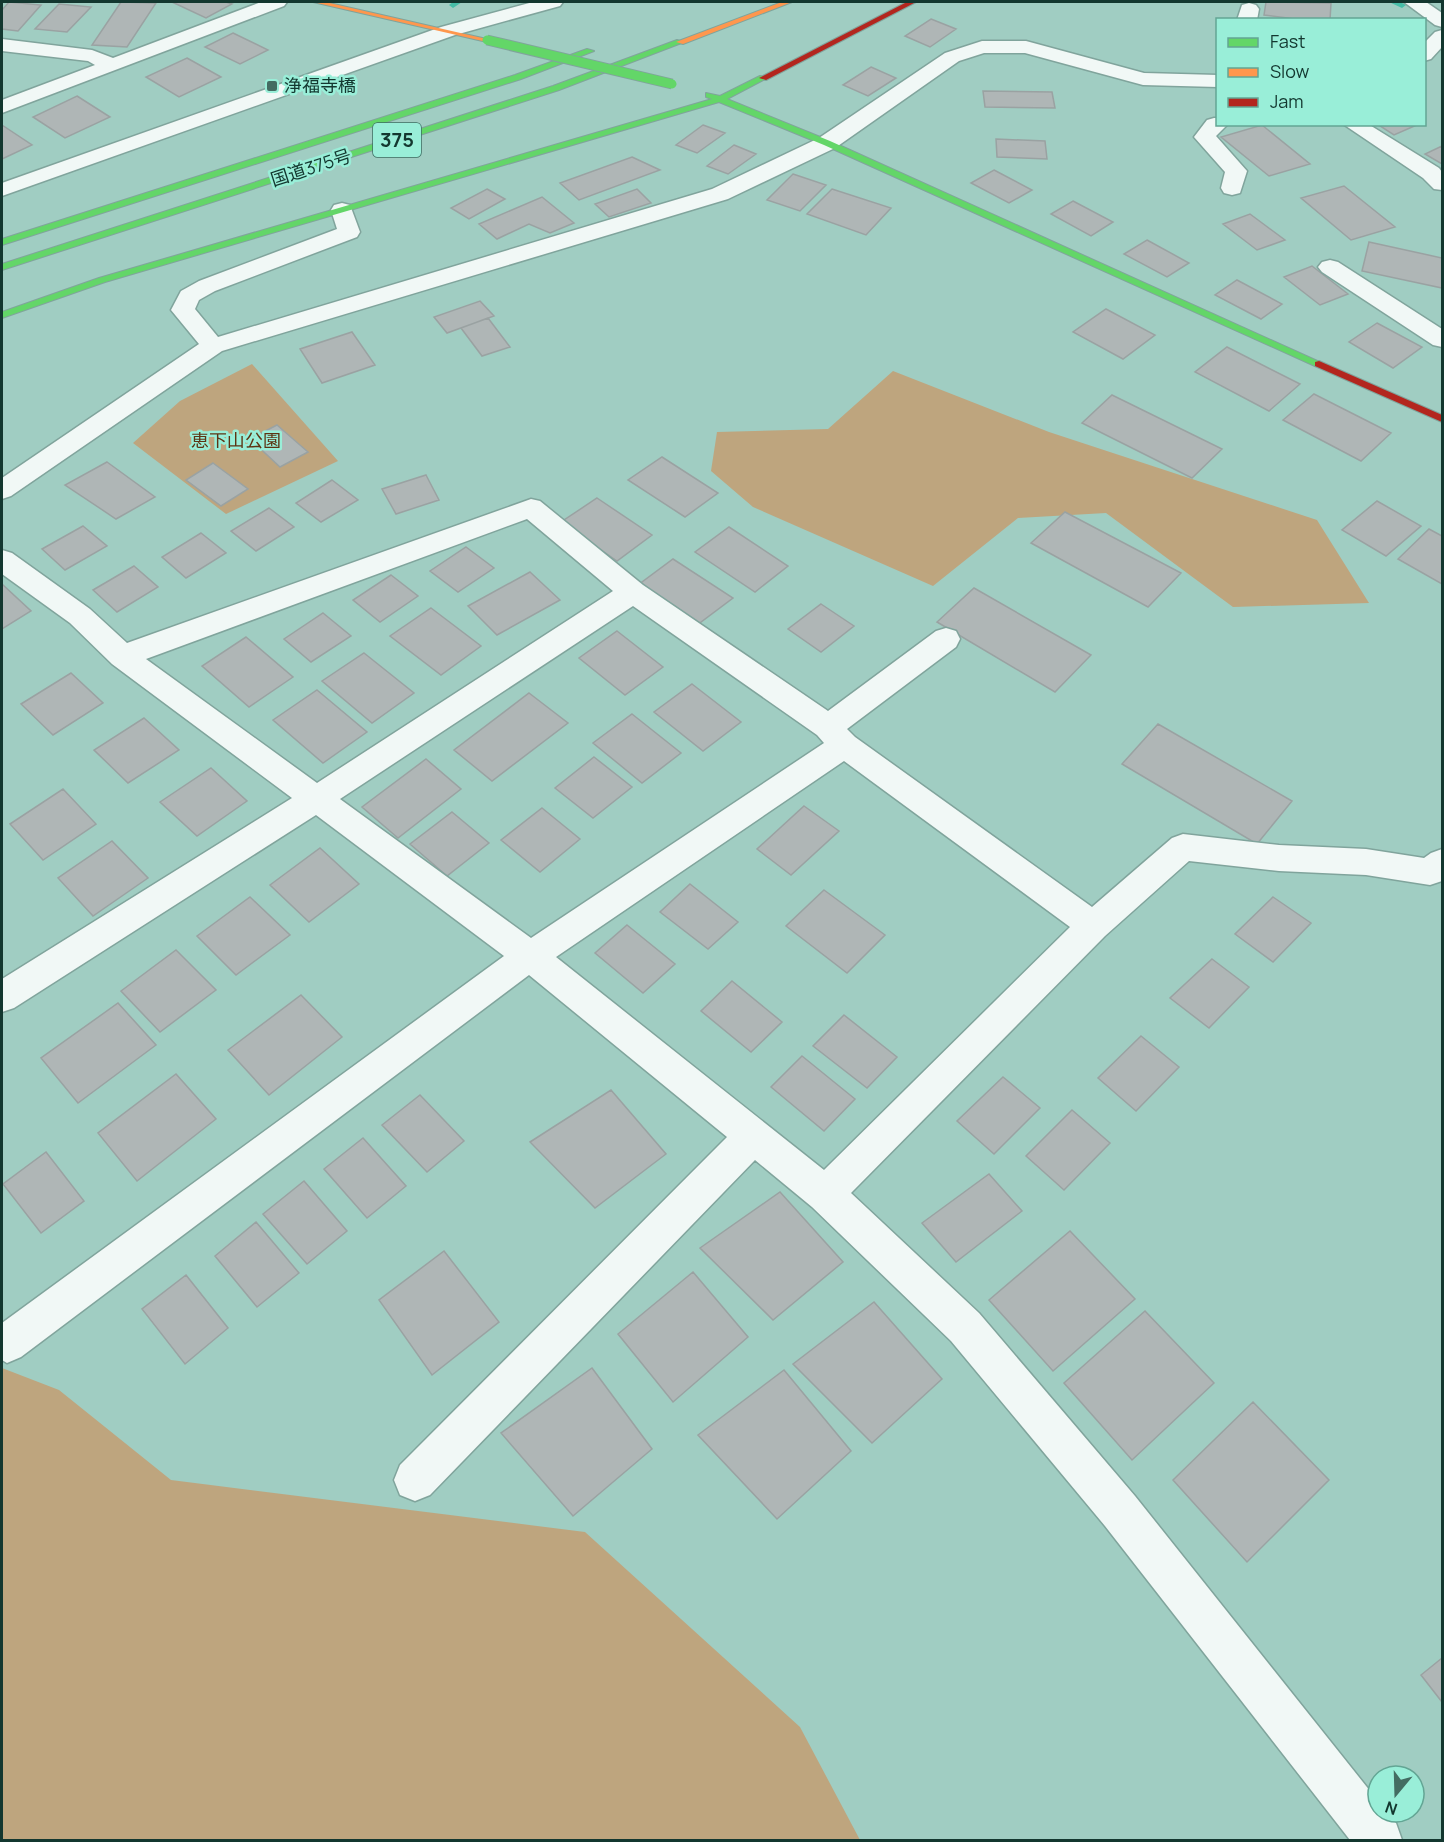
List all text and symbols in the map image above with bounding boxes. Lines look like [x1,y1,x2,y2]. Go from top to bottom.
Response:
legend [1216,18,1426,126]
text: Fast [1270,29,1305,53]
text: Slow [1270,59,1310,83]
place label: 浄福寺橋 [284,73,356,97]
marker: 浄福寺橋 [265,79,279,93]
text: Jam [1270,89,1304,113]
road number: 375 [373,123,421,157]
street label: 国道375号 [267,143,354,191]
park label: 恵下山公園 [191,428,281,452]
north arrow [1366,1764,1426,1824]
text: N [1382,1796,1400,1820]

